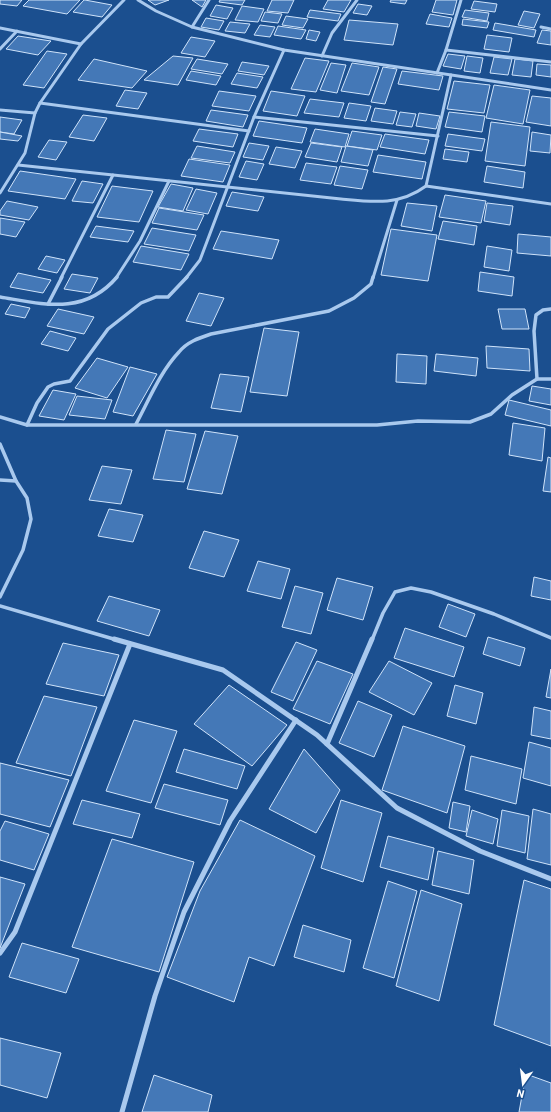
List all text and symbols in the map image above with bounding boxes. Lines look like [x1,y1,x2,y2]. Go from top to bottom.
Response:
north arrow [503,1064,543,1104]
text: N [515,1087,526,1101]

